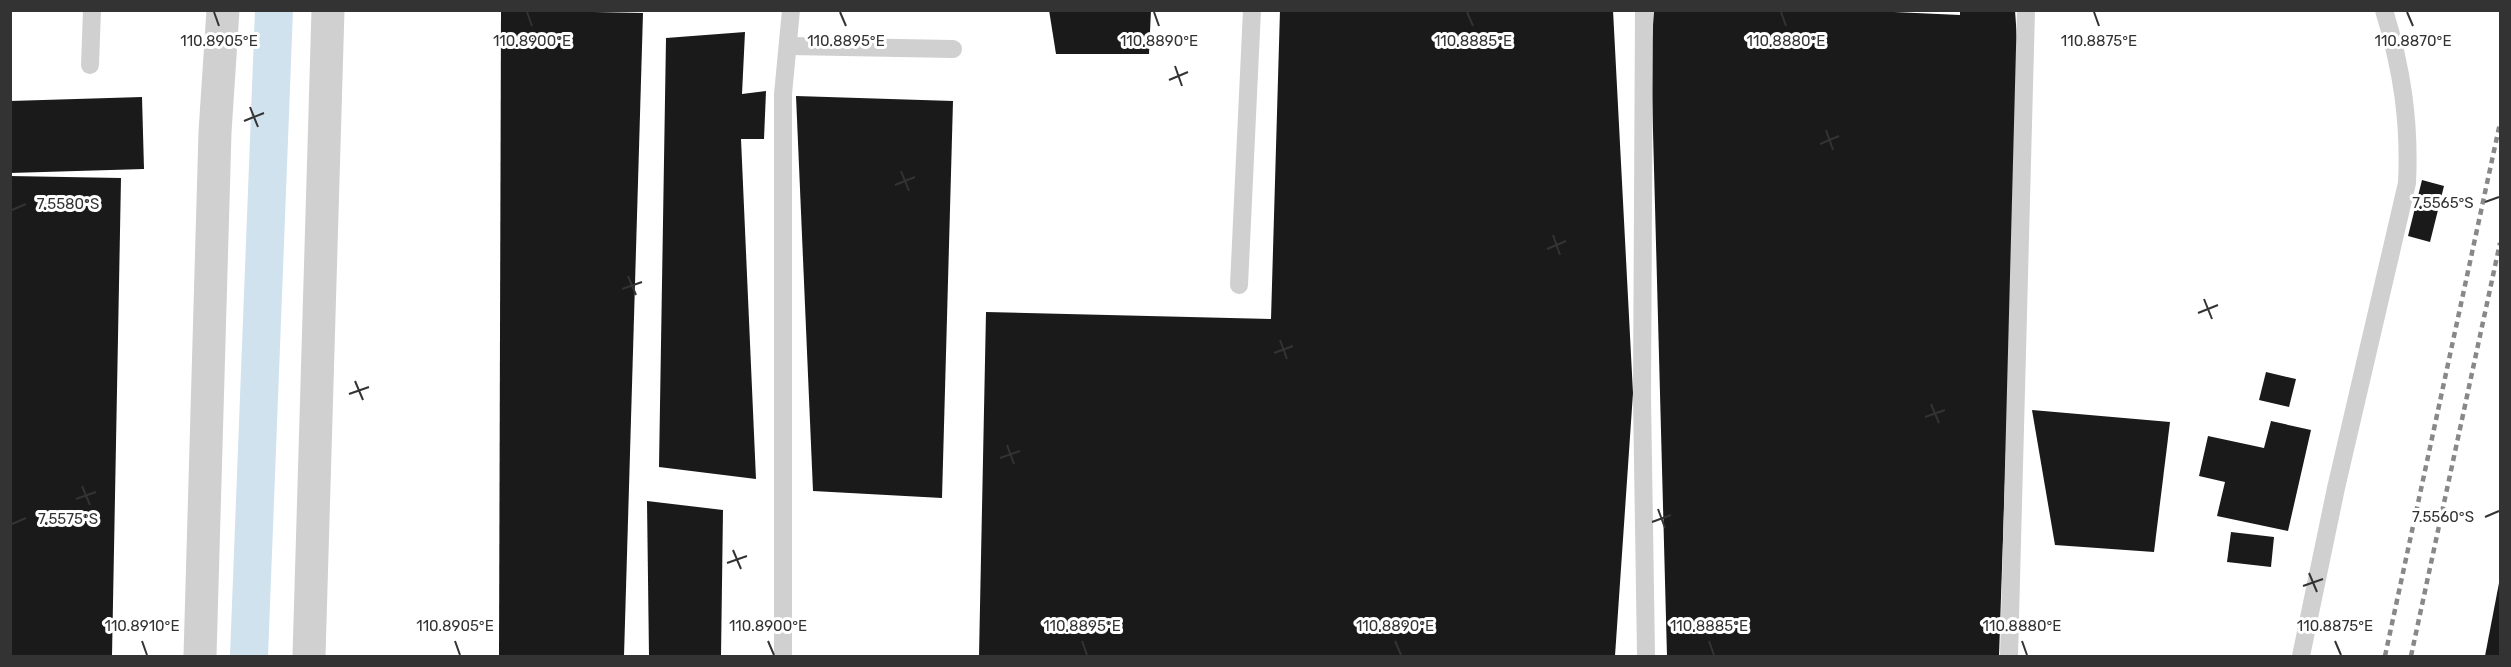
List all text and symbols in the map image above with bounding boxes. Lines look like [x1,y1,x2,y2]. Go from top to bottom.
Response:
text: 110.8905°E [180,32,258,50]
text: 110.8900°E [493,32,571,50]
text: 110.8895°E [807,32,885,50]
text: 110.8890°E [1120,32,1198,50]
text: 110.8885°E [1434,32,1512,50]
text: 110.8880°E [1747,32,1825,50]
text: 110.8875°E [2061,32,2137,50]
text: 110.8870°E [2375,32,2451,50]
text: 7.5565°S [2412,194,2474,212]
text: 7.5580°S [37,195,99,213]
text: 7.5560°S [2412,508,2474,526]
text: 7.5575°S [38,510,98,528]
text: 110.8910°E [104,617,180,635]
text: 110.8905°E [416,617,494,635]
text: 110.8900°E [729,617,807,635]
text: 110.8895°E [1043,617,1121,635]
text: 110.8890°E [1356,617,1434,635]
text: 110.8885°E [1670,617,1748,635]
text: 110.8880°E [1983,617,2061,635]
text: 110.8875°E [2297,617,2373,635]

